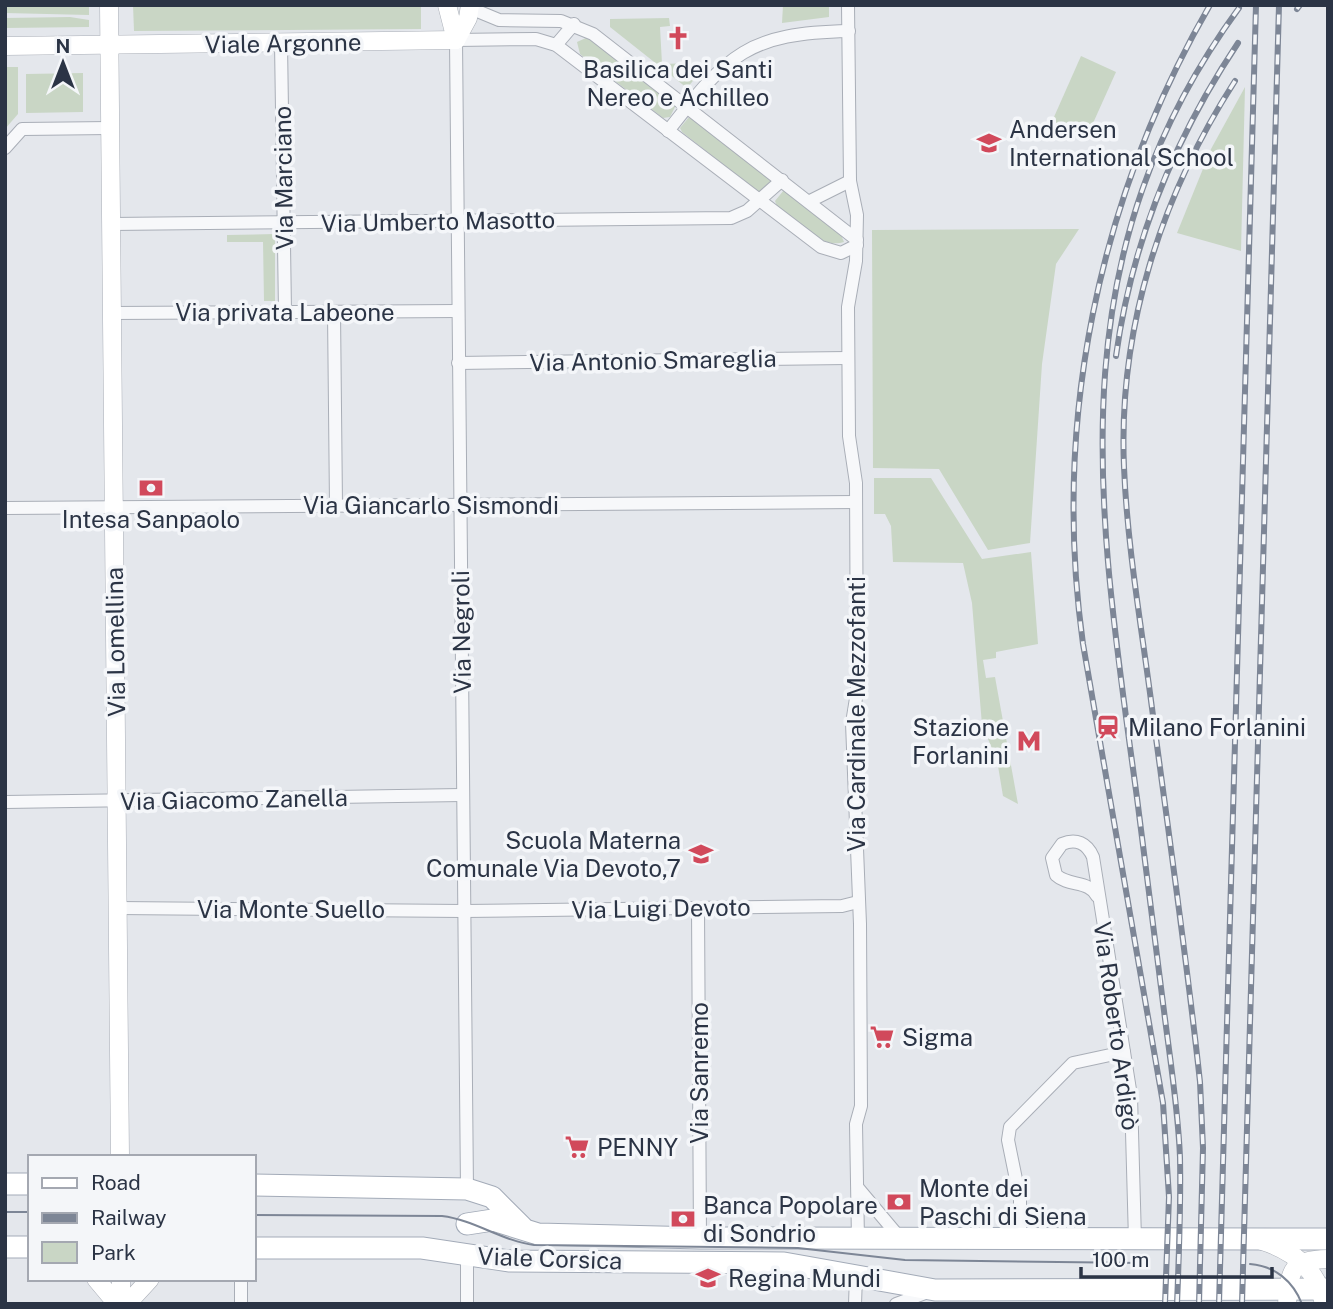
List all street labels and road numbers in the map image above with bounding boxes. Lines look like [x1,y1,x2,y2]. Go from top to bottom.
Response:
street label: Viale Argonne [204,28,362,58]
street label: Via Marciano [268,106,298,250]
street label: Via Umberto Masotto [321,205,555,237]
street label: Via privata Labeone [175,298,395,326]
street label: Via Antonio Smareglia [529,344,777,376]
street label: Via Giancarlo Sismondi [303,491,559,519]
street label: Via Lomellina [100,567,130,717]
street label: Via Negroli [446,570,476,694]
street label: Via Cardinale Mezzofanti [842,576,870,852]
street label: Via Giacomo Zanella [120,783,348,815]
street label: Via Luigi Devoto [571,892,751,924]
street label: Via Monte Suello [197,895,385,923]
street label: Via Roberto Ardigò [1088,920,1146,1132]
street label: Via Sanremo [685,1002,713,1144]
street label: Viale Corsica [477,1241,623,1275]

